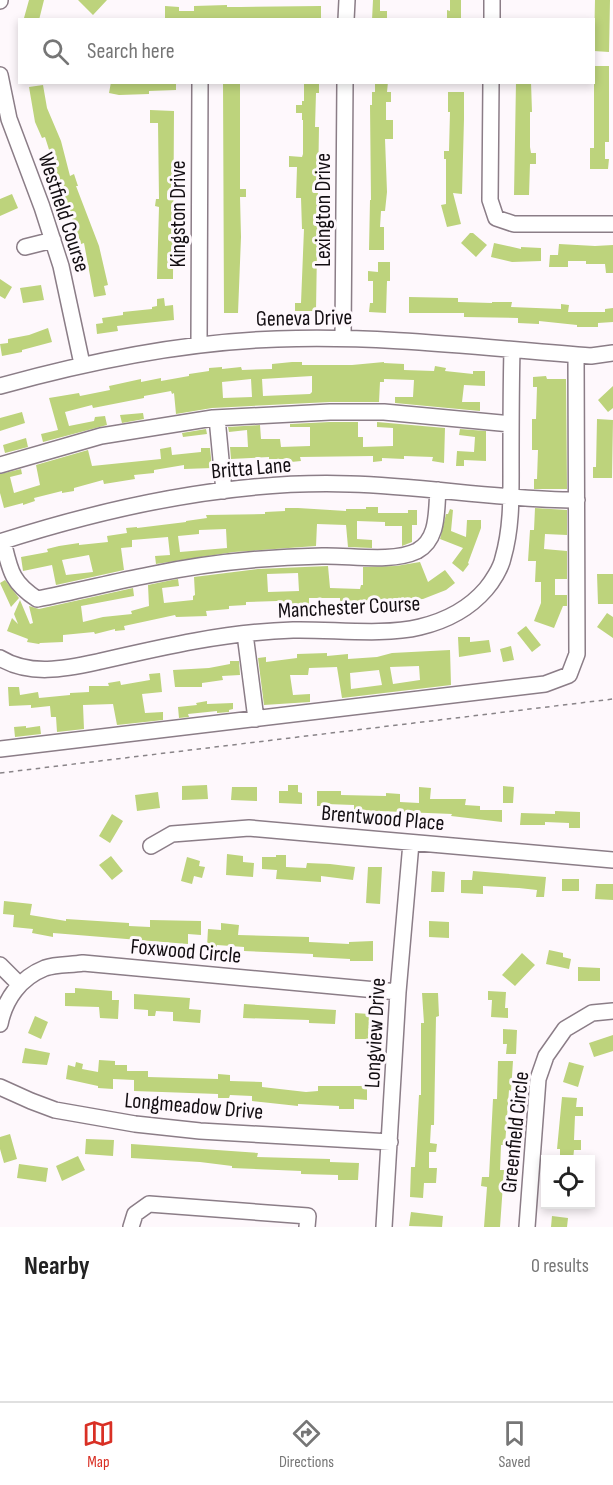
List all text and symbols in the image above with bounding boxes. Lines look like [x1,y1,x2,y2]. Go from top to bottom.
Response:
search box [18,18,595,84]
icon: search [39,35,72,68]
text: Search here [87,38,174,65]
street label: Westfield Course [32,149,96,276]
street label: Lexington Drive [310,153,337,267]
street label: Kingston Drive [165,160,192,268]
street label: Geneva Drive [256,304,353,333]
street label: Britta Lane [210,452,292,485]
street label: Manchester Course [277,590,421,625]
street label: Brentwood Place [320,800,446,837]
street label: Foxwood Circle [129,933,242,970]
street label: Longview Drive [359,977,392,1089]
street label: Greenfield Circle [496,1070,535,1194]
street label: Longmeadow Drive [123,1087,264,1126]
map controls [541,1155,595,1209]
button: locate [541,1155,595,1209]
text: Nearby [24,1251,90,1282]
text: 0 results [531,1254,589,1278]
tab: Map [82,1417,115,1472]
tab: Directions [279,1417,334,1472]
tab: Saved [498,1417,531,1472]

